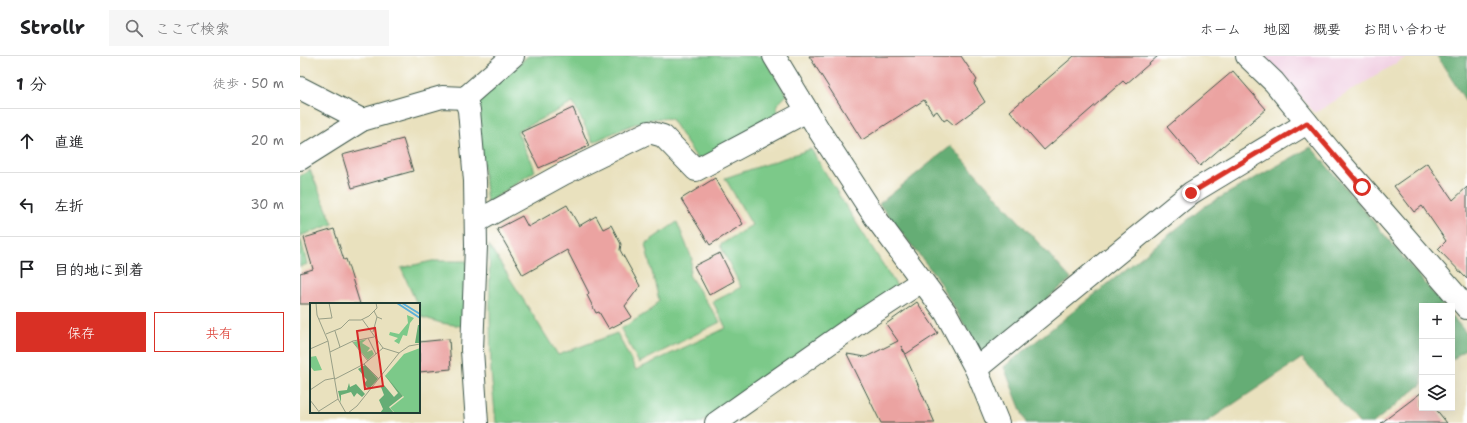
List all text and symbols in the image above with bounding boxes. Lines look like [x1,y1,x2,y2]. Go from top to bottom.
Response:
search box [109,10,389,46]
text: Strollr [20,15,85,40]
icon: search [123,17,145,39]
text: ここで検索 [155,19,230,39]
text: ホーム [1200,20,1241,38]
text: 地図 [1263,20,1291,38]
text: 概要 [1313,20,1341,38]
text: お問い合わせ [1363,20,1447,38]
text: 1 分 [16,73,47,95]
text: 徒歩 · 50 m [213,75,284,92]
icon: ahead [16,130,38,152]
text: 直進 [54,132,84,152]
text: 20 m [251,132,284,149]
route start [1353,178,1371,196]
route end [1182,184,1200,202]
icon: left [16,194,38,216]
text: 左折 [54,196,84,216]
text: 30 m [250,196,284,213]
icon: arrive [16,258,38,280]
text: 目的地に到着 [54,260,144,280]
inset map [310,303,420,413]
map controls [1419,303,1455,411]
button: + [1419,303,1455,339]
button: 保存 [16,312,146,352]
button: 共有 [154,312,284,352]
button: − [1419,339,1455,375]
button: layers [1419,375,1455,411]

